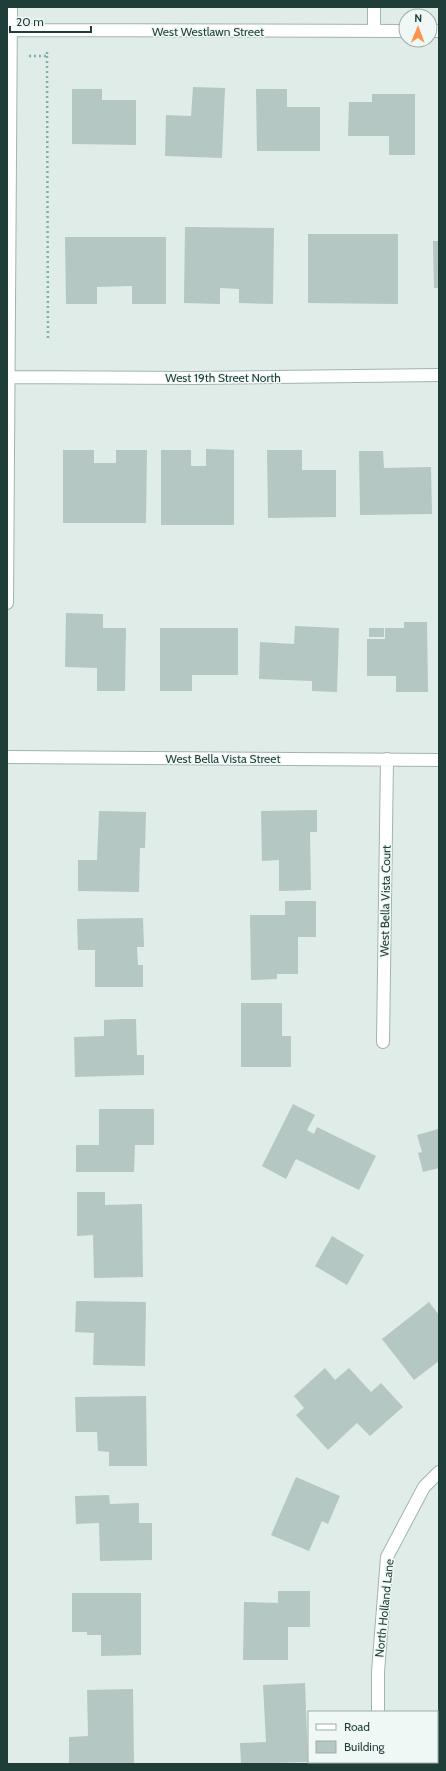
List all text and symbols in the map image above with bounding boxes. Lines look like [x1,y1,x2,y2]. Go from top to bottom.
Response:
scale bar [10,8,91,34]
north arrow [398,8,438,48]
text: N [414,11,422,25]
text: 20 m [16,14,44,29]
street label: West Westlawn Street [152,24,264,39]
street label: West 19th Street North [165,370,281,385]
street label: West Bella Vista Street [166,751,280,766]
street label: West Bella Vista Court [377,845,393,957]
street label: North Holland Lane [371,1558,397,1658]
legend [308,1711,438,1763]
text: Road [344,1719,370,1734]
text: Building [344,1739,386,1754]

